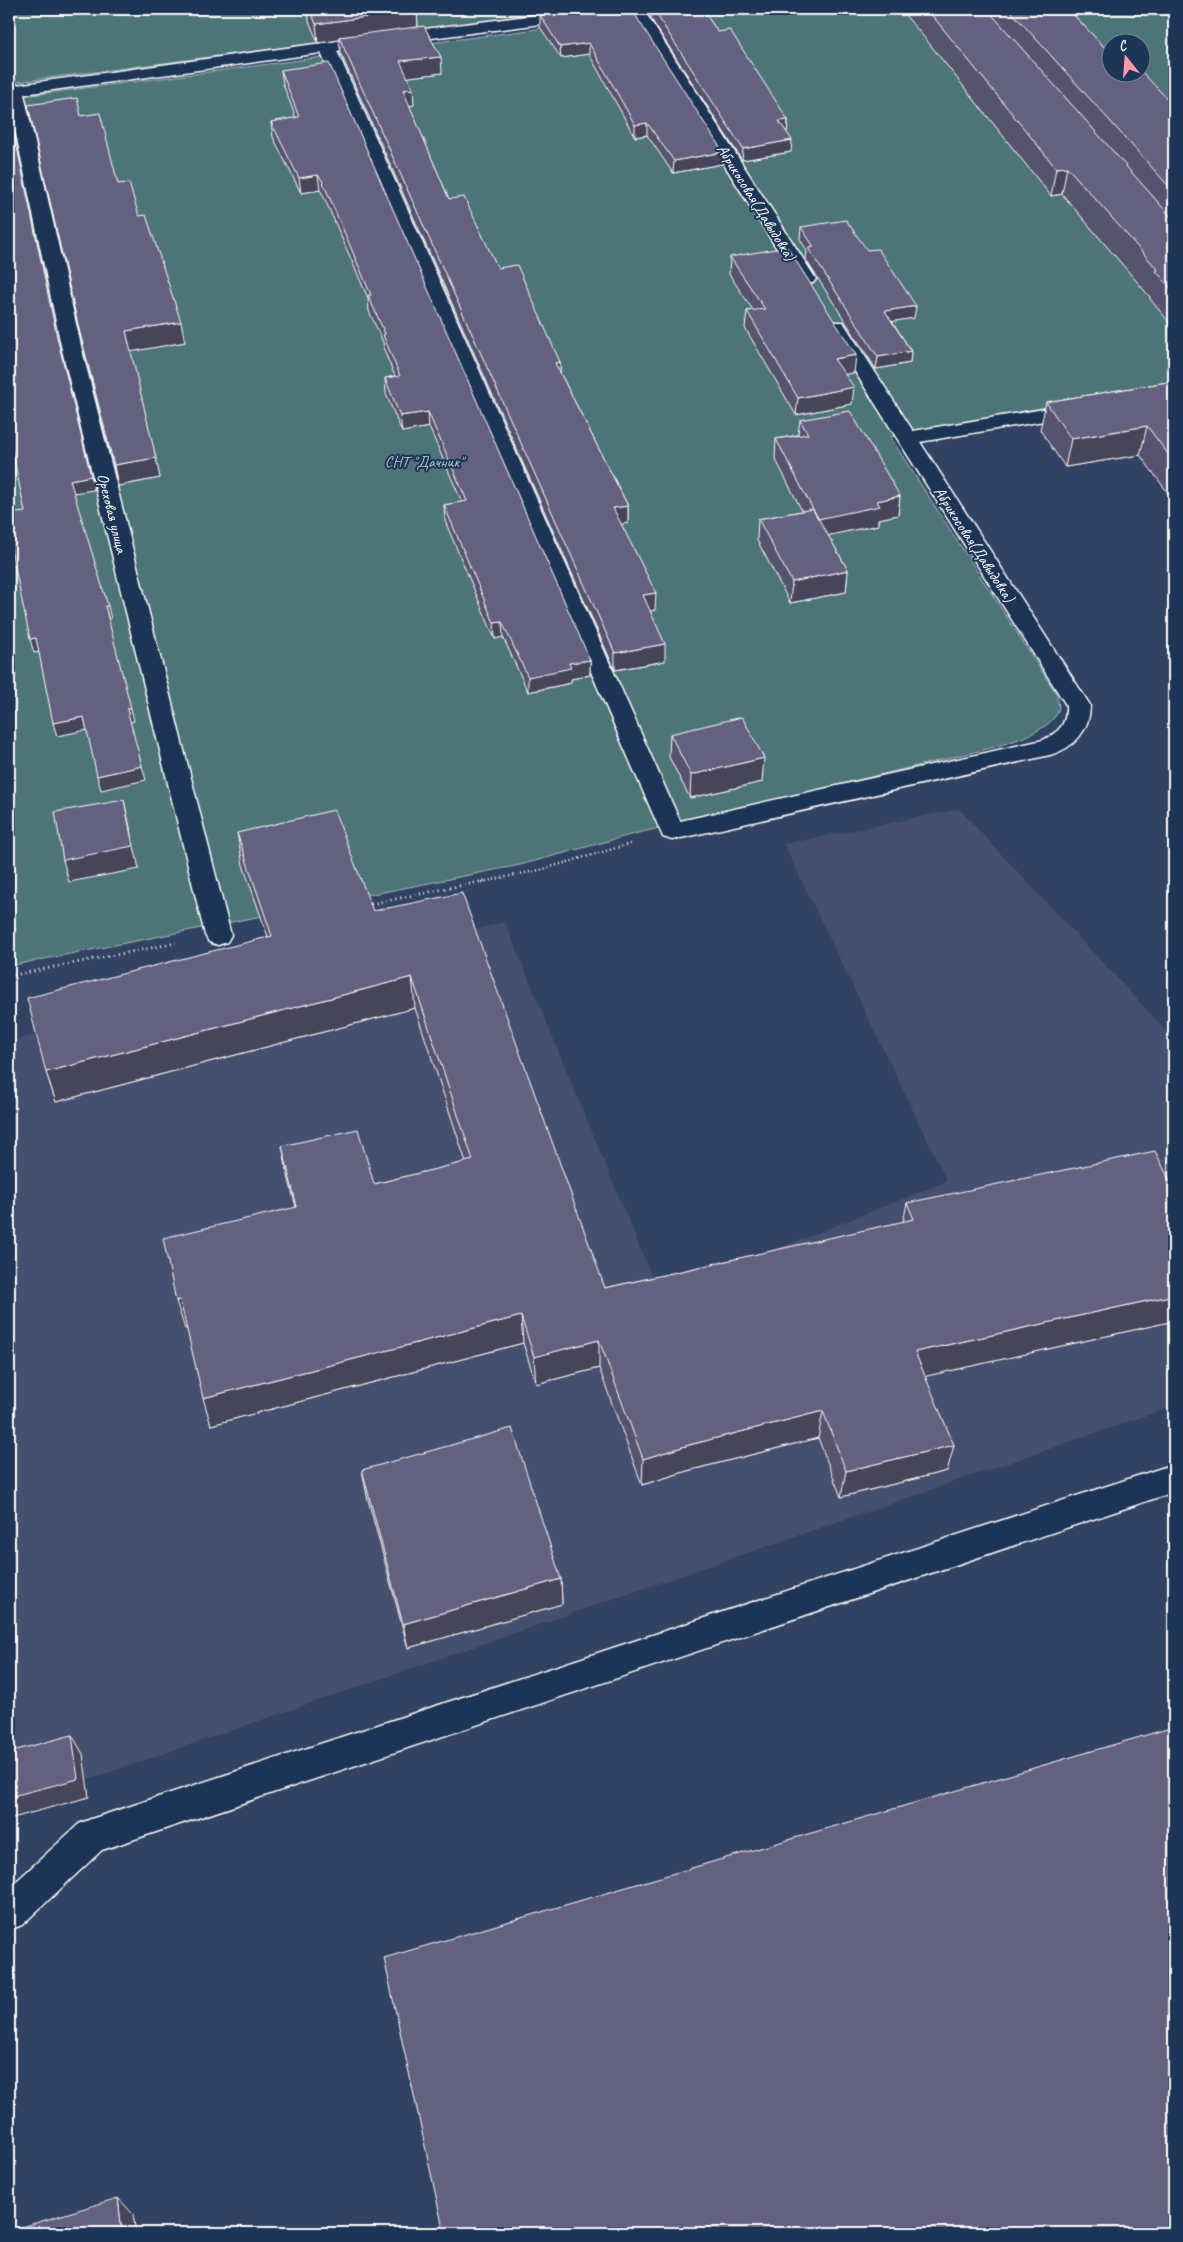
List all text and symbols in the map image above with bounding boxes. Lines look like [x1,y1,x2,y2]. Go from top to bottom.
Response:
north arrow [1100,32,1150,82]
text: С [1117,36,1130,55]
street label: Абрикосовая(Давыдовка) [712,140,800,265]
park label: СНТ "Дачник" [385,452,466,472]
street label: Ореховая улица [92,471,132,556]
street label: Абрикосовая(Давыдовка) [929,483,1019,607]

